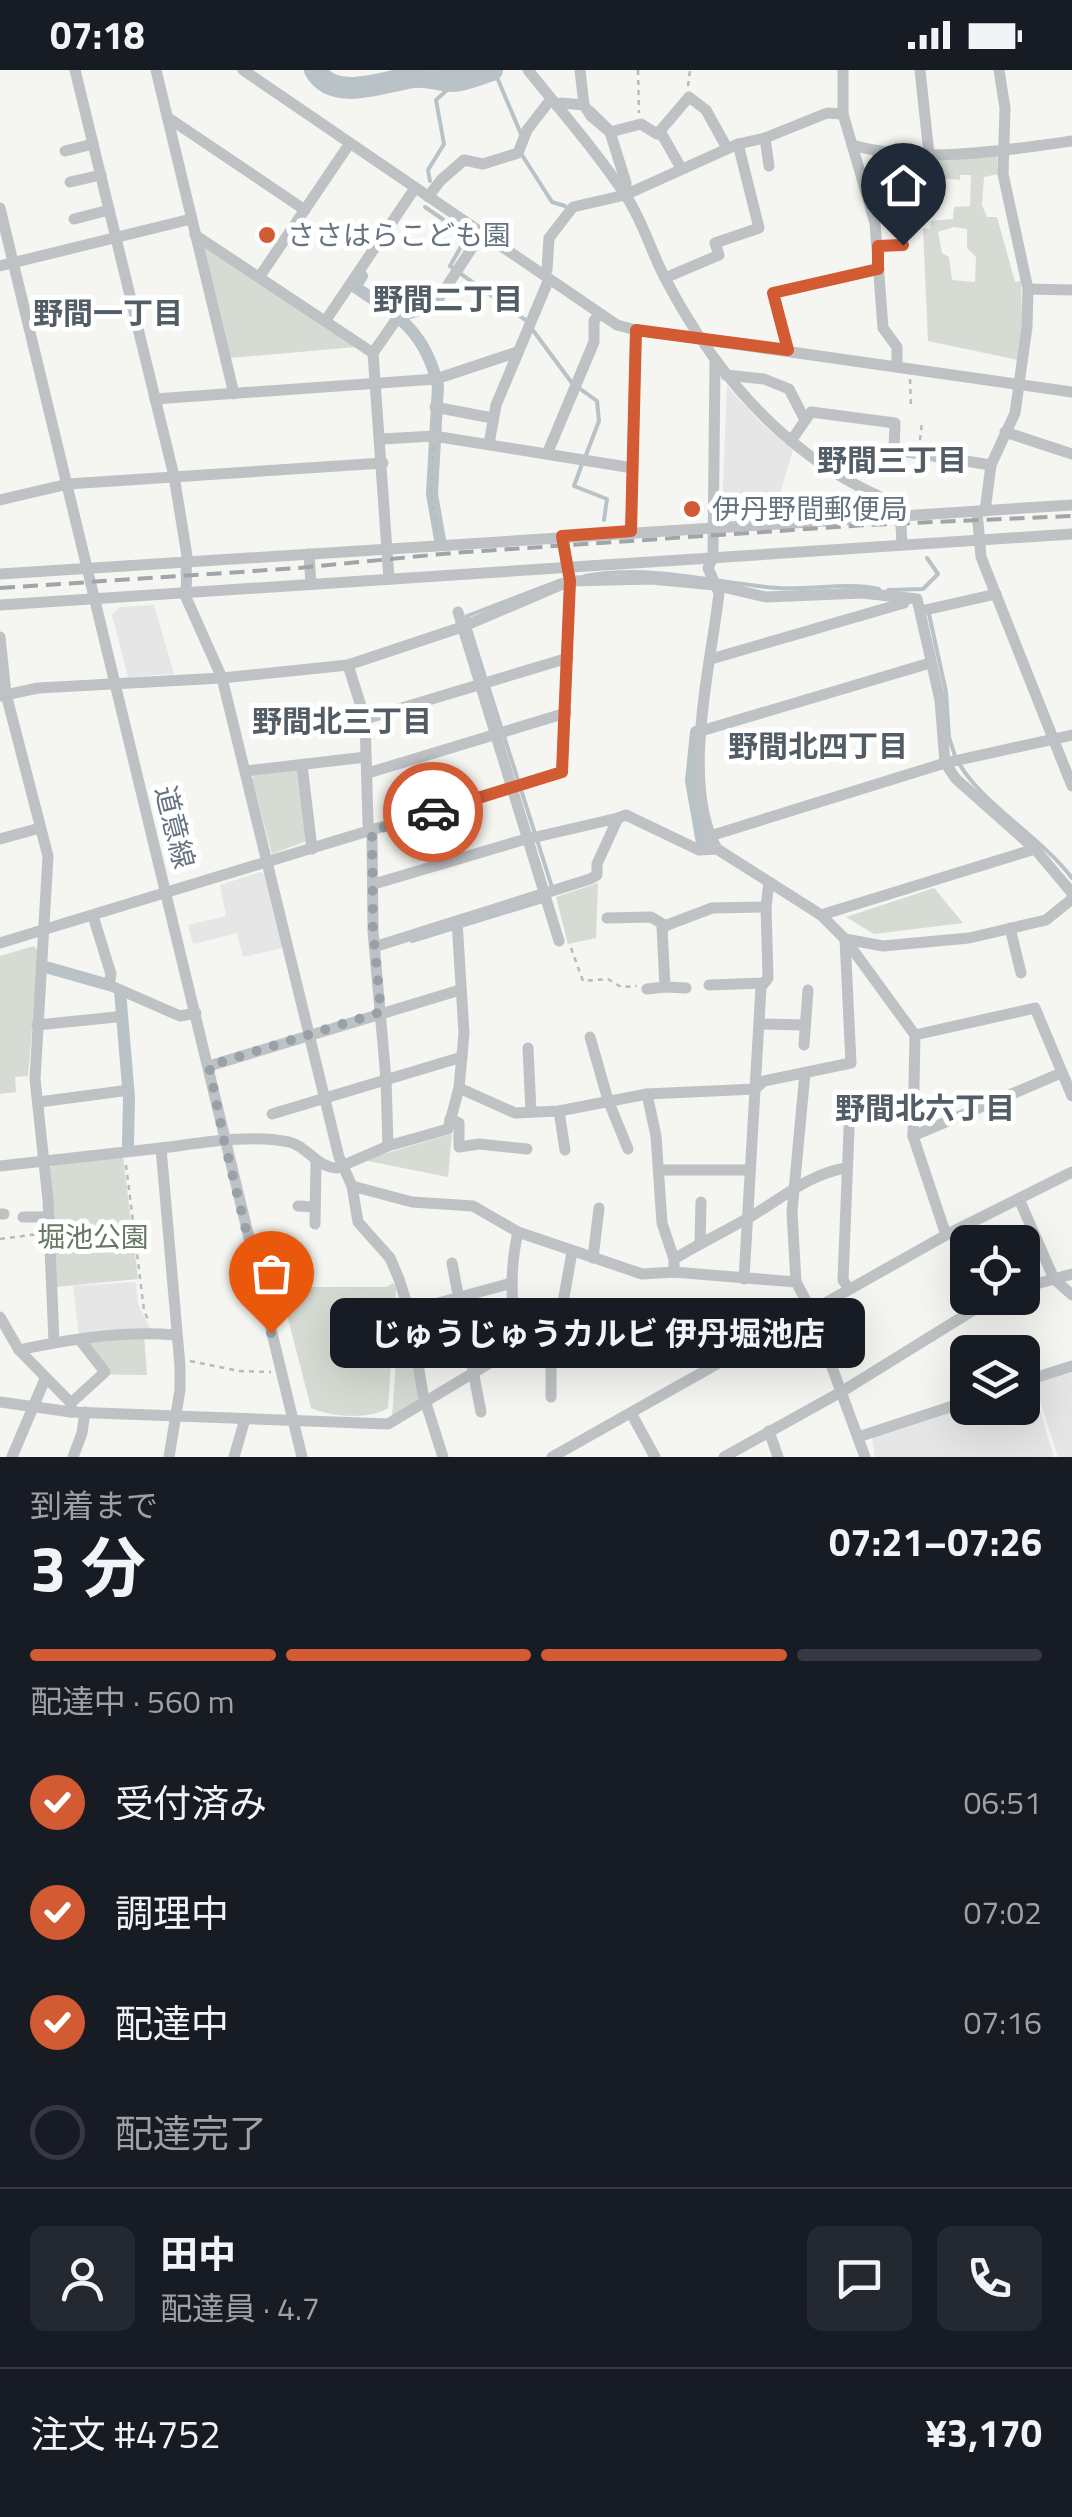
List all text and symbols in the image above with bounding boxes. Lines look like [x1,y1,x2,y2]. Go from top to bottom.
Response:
text: 07:18 [50,6,145,64]
pin [861,143,946,246]
icon: home [876,158,931,213]
place label: ささはらこども園 [287,213,511,256]
marker: ささはらこども園 [256,224,278,246]
district label: 野間二丁目 [373,276,523,322]
district label: 野間一丁目 [33,290,183,336]
district label: 野間三丁目 [817,437,967,483]
place label: 伊丹野間郵便局 [712,487,908,530]
marker: 伊丹野間郵便局 [681,498,703,520]
district label: 野間北三丁目 [252,698,432,744]
district label: 野間北四丁目 [728,723,908,769]
courier [383,762,483,862]
street label: 道意線 [144,781,207,873]
icon: car [406,785,461,840]
district label: 野間北六丁目 [835,1085,1015,1131]
park label: 堀池公園 [37,1215,149,1258]
map controls [950,1225,1040,1425]
button: locate [950,1225,1040,1315]
pin [229,1231,314,1334]
icon: bag [244,1246,299,1301]
callout: じゅうじゅうカルビ 伊丹堀池店 [331,1298,866,1368]
text: じゅうじゅうカルビ 伊丹堀池店 [370,1309,825,1357]
button: layers [950,1335,1040,1425]
text: 到着まで [30,1481,158,1529]
text: 07:21–07:26 [829,1513,1042,1571]
text: 3 分 [30,1517,146,1616]
text: 配達中 · 560 m [30,1677,235,1725]
text: 受付済み [115,1774,267,1832]
icon: check [30,1775,85,1830]
text: 06:51 [963,1778,1042,1826]
text: 調理中 [115,1884,229,1942]
icon: check [30,1885,85,1940]
text: 07:02 [963,1888,1042,1936]
text: 配達中 [115,1994,229,2052]
icon: check [30,1995,85,2050]
text: 07:16 [963,1998,1042,2046]
text: 配達完了 [115,2104,267,2162]
text: 田中 [160,2225,236,2283]
button: person [30,2226,135,2331]
button: chat [807,2226,912,2331]
button: phone [937,2226,1042,2331]
text: 配達員 · 4.7 [160,2284,320,2332]
text: ¥3,170 [926,2404,1042,2462]
text: 注文 #4752 [30,2405,221,2463]

